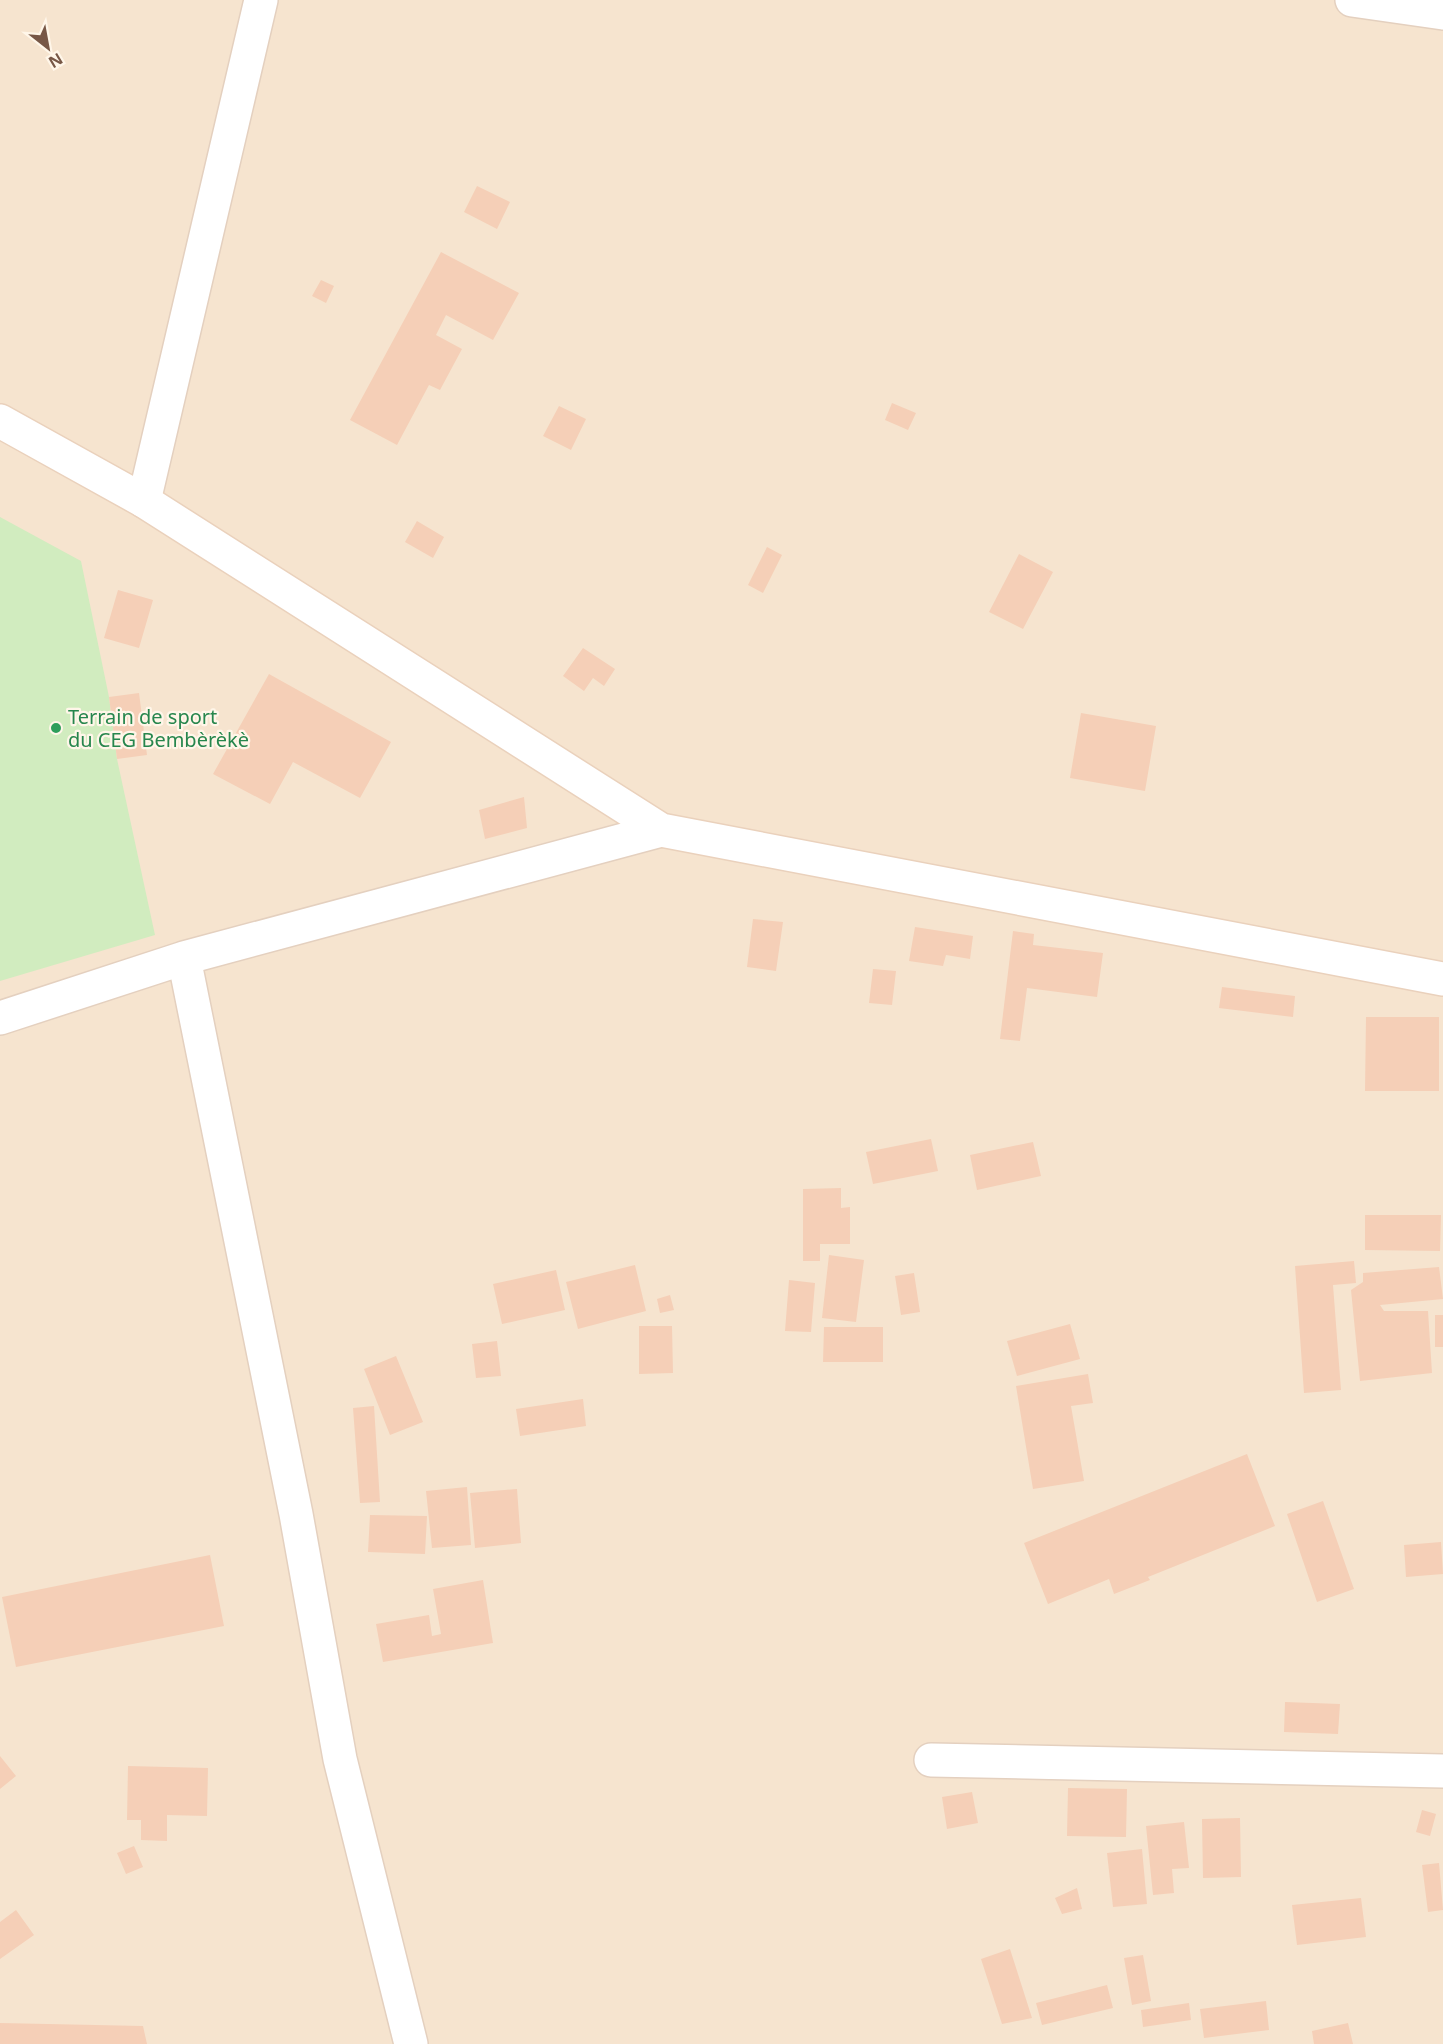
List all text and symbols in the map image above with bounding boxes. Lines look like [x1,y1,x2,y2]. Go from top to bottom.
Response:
north arrow [18,18,78,78]
text: N [44,48,67,74]
place label: Terrain de sport du CEG Bembèrèkè [68,703,249,753]
marker: Terrain de sport du CEG Bembèrèkè [49,721,63,735]

